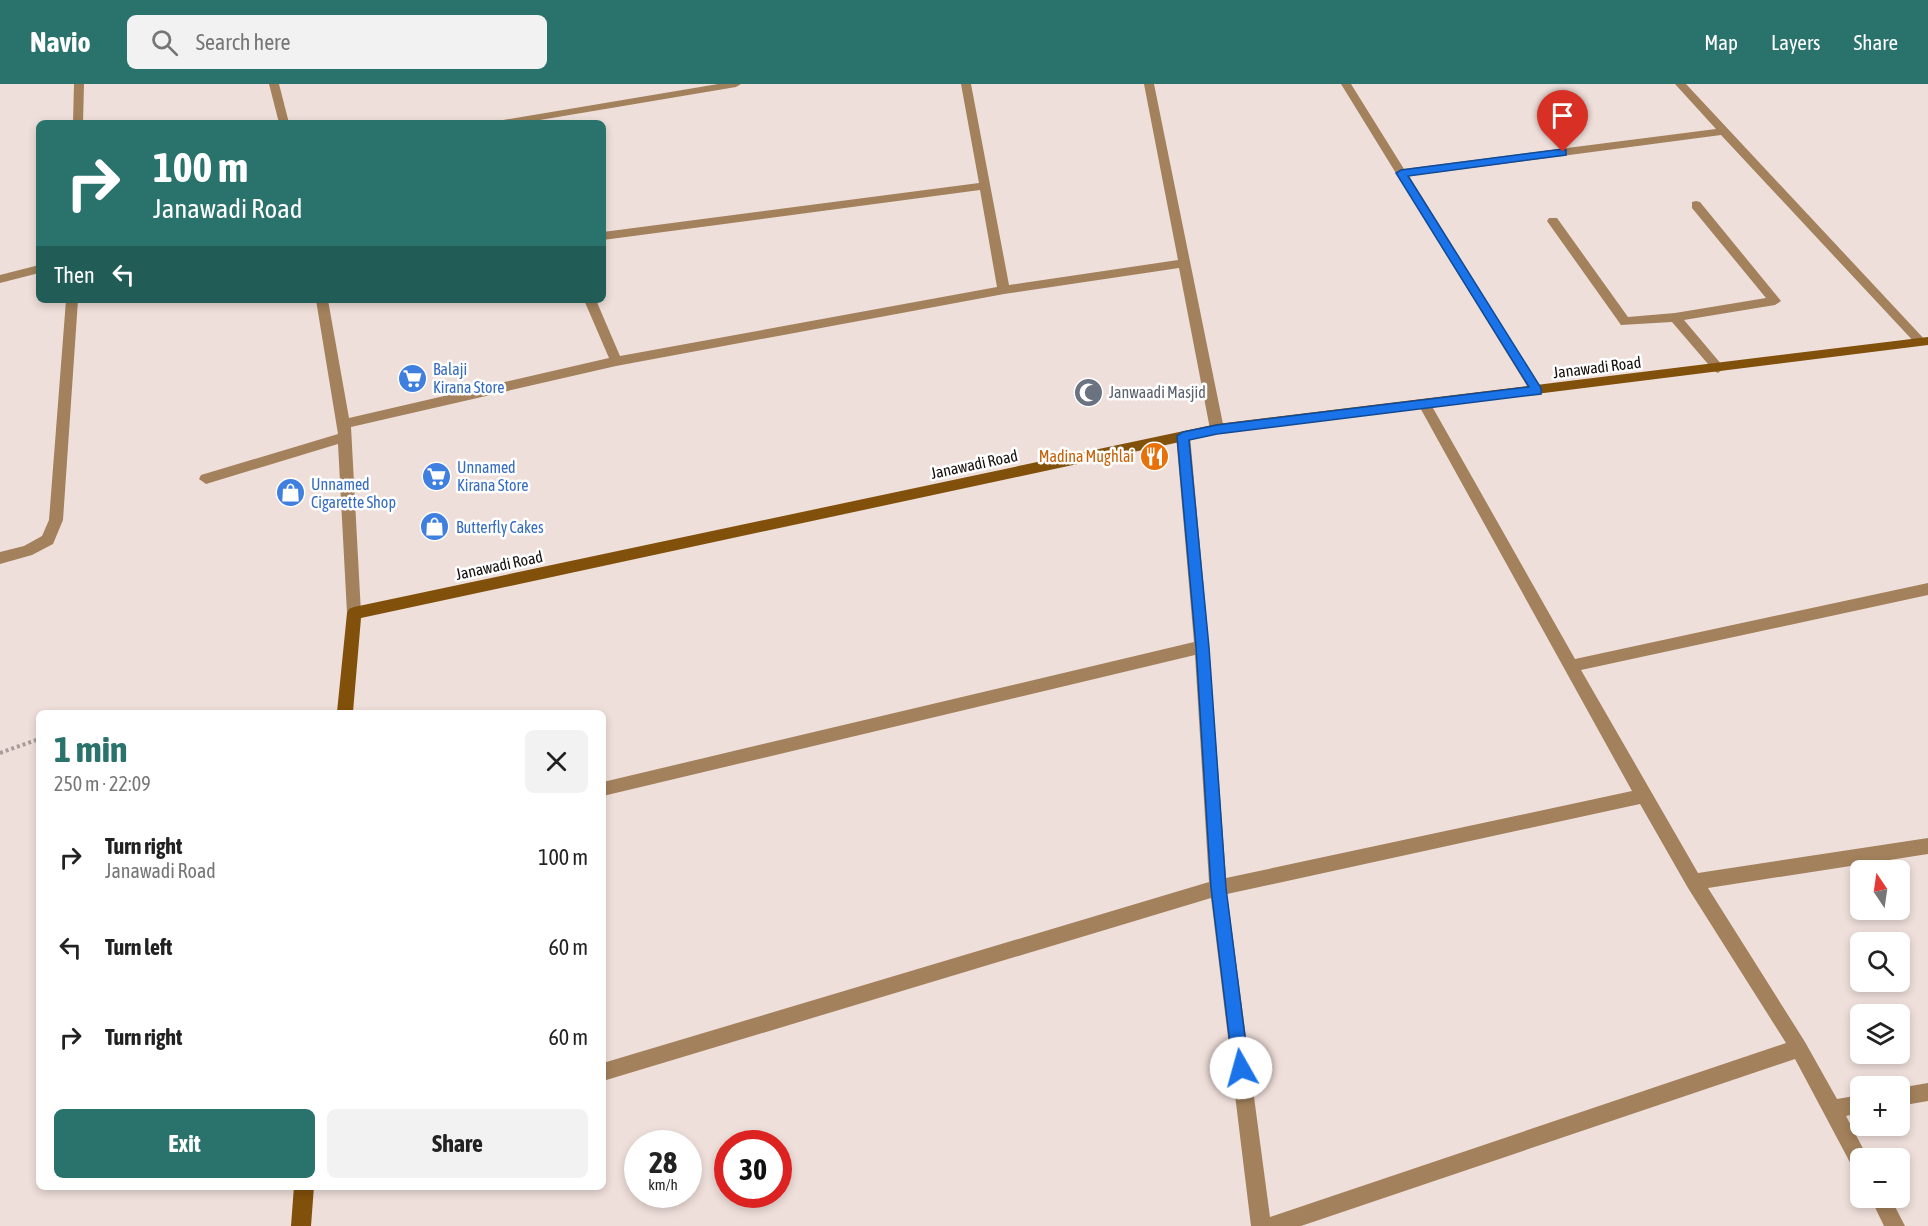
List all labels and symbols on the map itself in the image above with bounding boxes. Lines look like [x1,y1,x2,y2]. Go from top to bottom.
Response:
pin [1537,90,1588,152]
street label: Janawadi Road [1552,353,1642,381]
place label: Balaji Kirana Store [433,360,504,396]
supermarket icon: Balaji Kirana Store [396,362,428,394]
mosque icon: Janwaadi Masjid [1072,376,1104,408]
place label: Janwaadi Masjid [1109,383,1206,402]
restaurant icon: Madina Mughlai [1139,440,1171,472]
street label: Janawadi Road [929,446,1019,482]
place label: Madina Mughlai [1039,447,1134,466]
place label: Unnamed Kirana Store [457,458,528,494]
supermarket icon: Unnamed Kirana Store [420,460,452,492]
place label: Unnamed Cigarette Shop [311,475,396,512]
shop icon: Unnamed Cigarette Shop [274,477,306,509]
shop icon: Butterfly Cakes [419,511,451,543]
place label: Butterfly Cakes [456,518,544,537]
street label: Janawadi Road [454,547,544,583]
north arrow [1850,860,1910,920]
position arrow [1209,1036,1273,1100]
speed limit sign: 30 [714,1130,792,1208]

